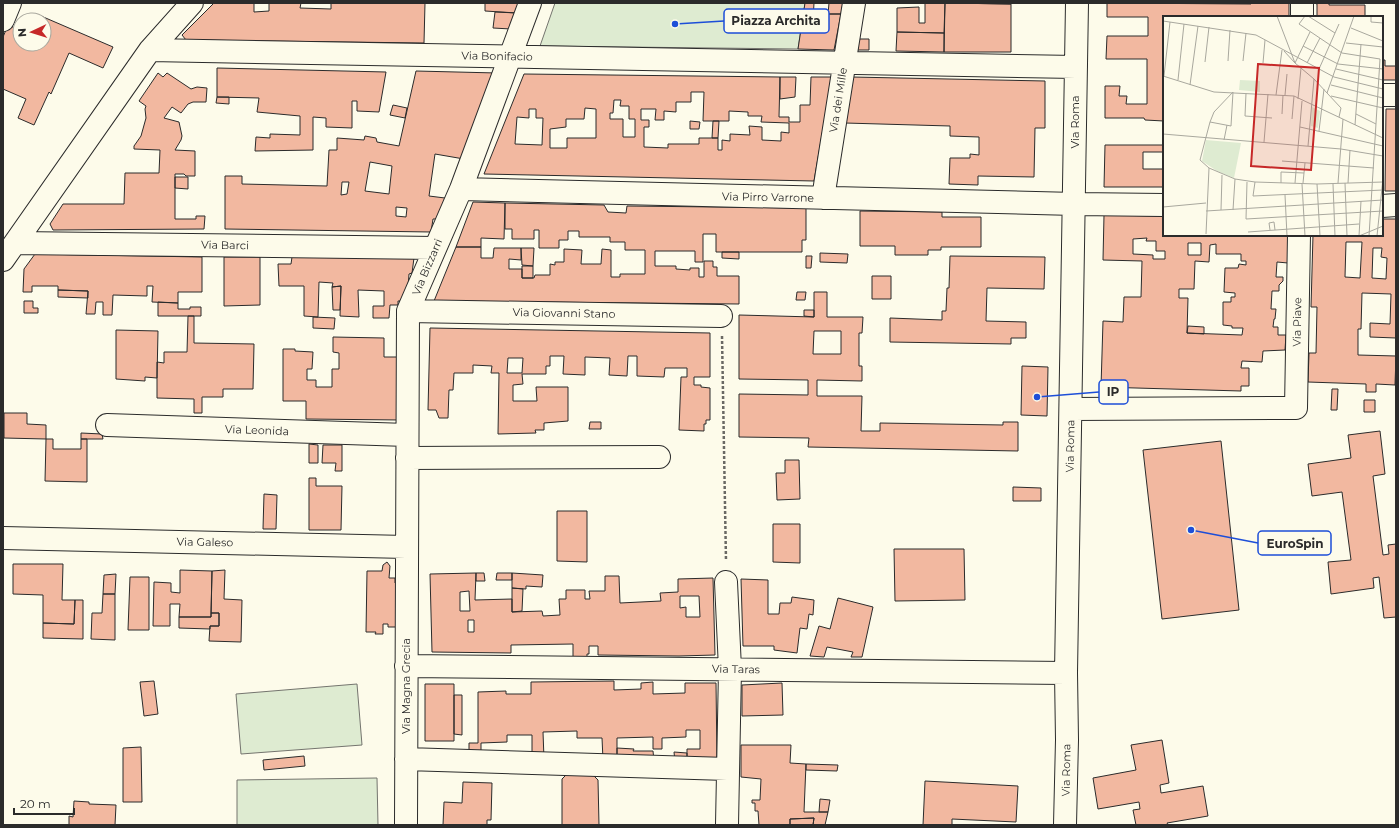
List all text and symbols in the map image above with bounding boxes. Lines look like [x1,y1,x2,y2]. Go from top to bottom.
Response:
callout: Piazza Archita [724,9,829,33]
north arrow [12,12,52,52]
text: Piazza Archita [731,13,821,28]
inset map [1163,16,1383,236]
text: N [15,28,29,38]
street label: Via Bonifacio [461,48,533,64]
street label: Via dei Mille [826,66,850,134]
street label: Via Roma [1068,96,1082,148]
street label: Via Pirro Varrone [722,189,815,205]
street label: Via Bizzarri [409,236,445,298]
street label: Via Barci [201,238,249,252]
street label: Via Piave [1290,297,1304,347]
street label: Via Giovanni Stano [512,305,616,321]
callout: IP [1099,380,1128,404]
text: IP [1107,384,1120,399]
street label: Via Roma [1063,419,1077,473]
street label: Via Leonida [225,422,289,438]
callout: EuroSpin [1258,531,1331,555]
street label: Via Galeso [177,535,234,549]
text: EuroSpin [1266,536,1324,551]
street label: Via Magna Grecia [399,638,413,734]
street label: Via Taras [712,662,761,676]
street label: Via Roma [1059,743,1073,797]
scale bar [14,790,74,816]
text: 20 m [20,796,51,811]

